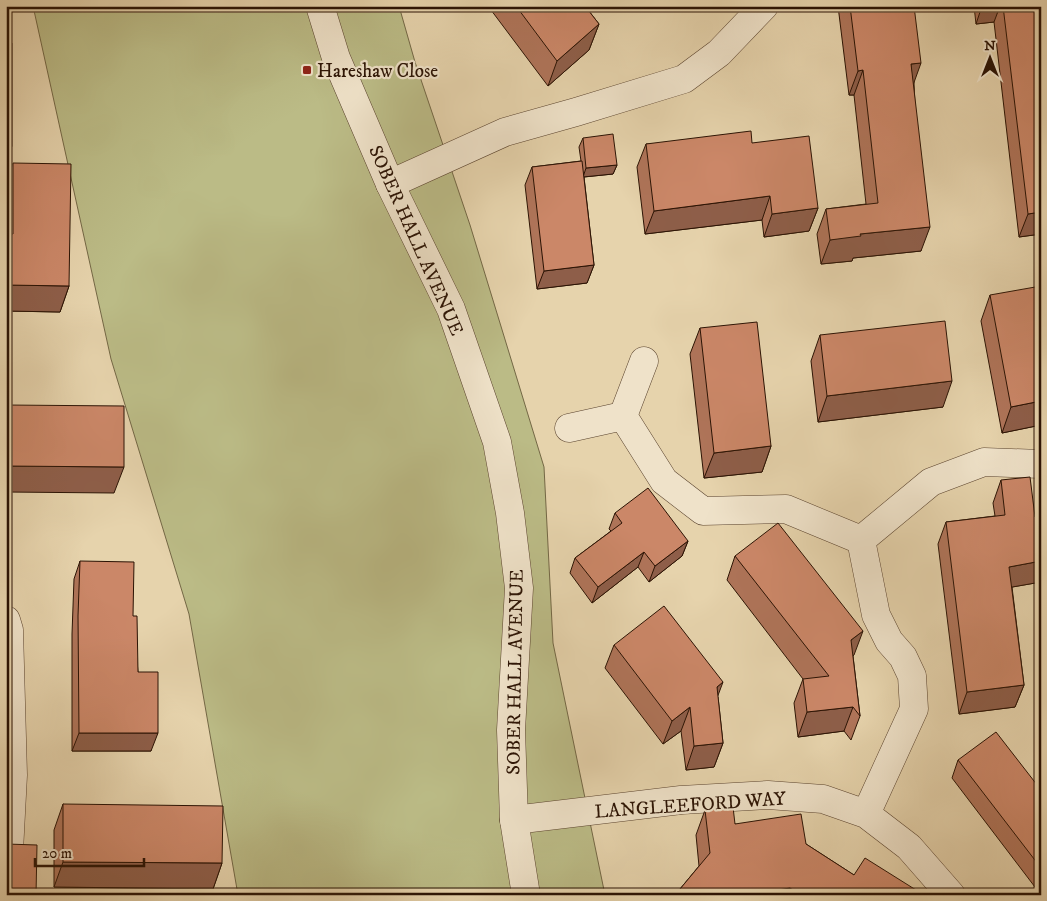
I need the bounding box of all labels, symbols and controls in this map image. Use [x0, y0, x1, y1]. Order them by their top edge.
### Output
north arrow [964, 32, 1014, 82]
text: N [984, 37, 996, 55]
place label: Hareshaw Close [317, 60, 438, 83]
marker: Hareshaw Close [301, 64, 313, 76]
street label: SOBER HALL AVENUE [363, 142, 468, 339]
street label: SOBER HALL AVENUE [502, 569, 529, 775]
street label: LANGLEEFORD WAY [594, 787, 788, 824]
scale bar [35, 836, 144, 868]
text: 20 m [42, 844, 72, 863]

